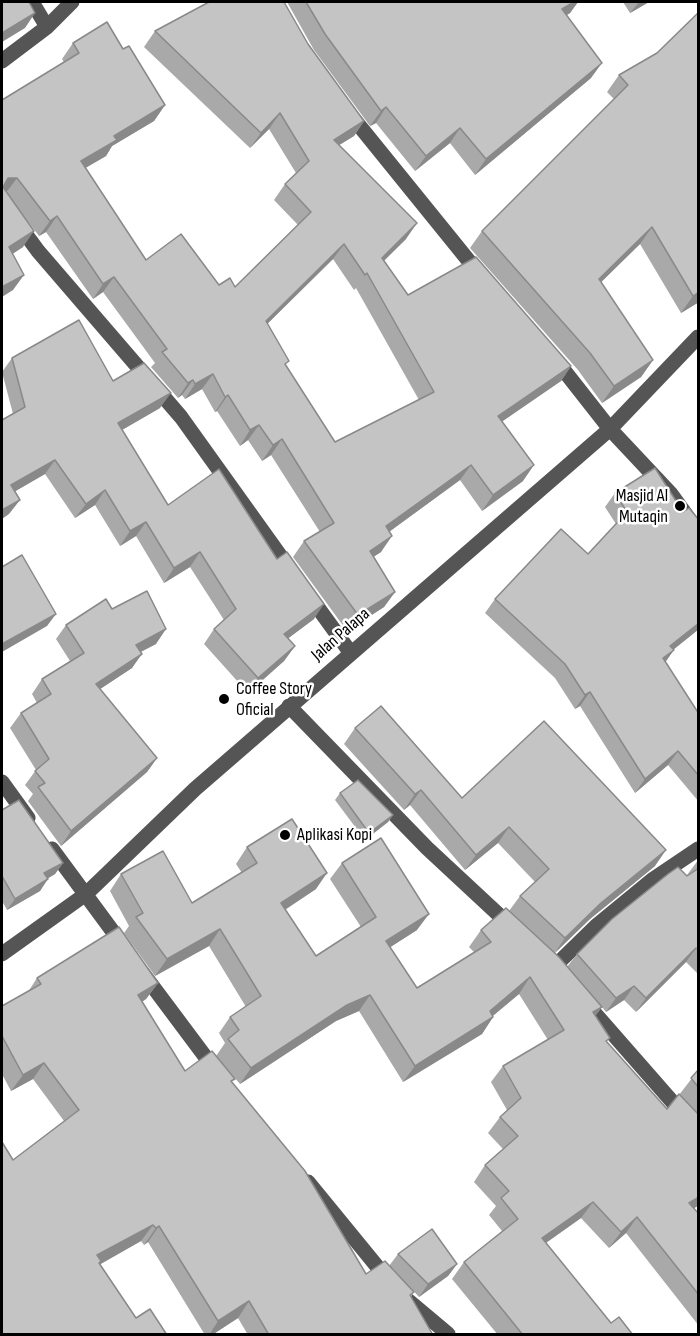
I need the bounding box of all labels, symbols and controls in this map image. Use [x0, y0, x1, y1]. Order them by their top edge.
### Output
place label: Masjid Al Mutaqin [616, 485, 668, 528]
marker: Masjid Al Mutaqin [673, 499, 687, 513]
street label: Jalan Palapa [307, 604, 375, 666]
place label: Coffee Story Oficial [236, 678, 312, 720]
marker: Coffee Story Oficial [217, 692, 231, 706]
place label: Aplikasi Kopi [297, 824, 372, 846]
marker: Aplikasi Kopi [278, 828, 292, 842]

